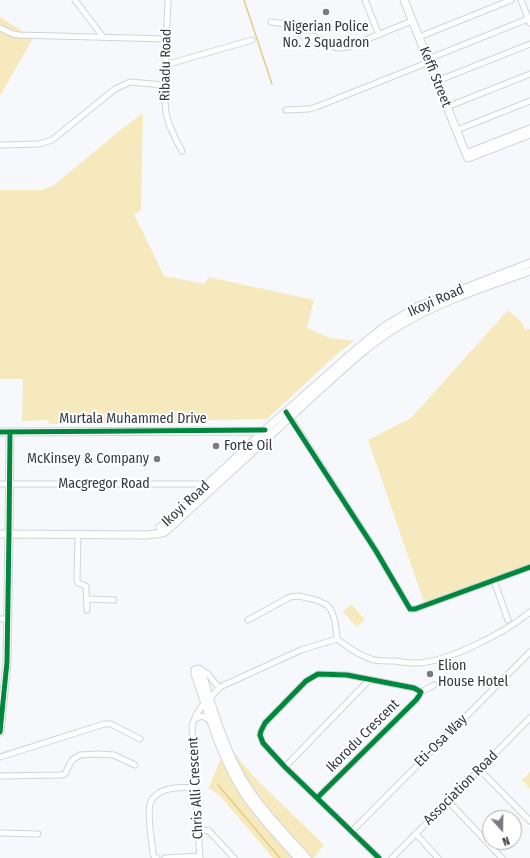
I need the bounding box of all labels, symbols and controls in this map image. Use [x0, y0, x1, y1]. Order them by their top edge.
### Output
marker: Nigerian Police No. 2 Squadron [321, 7, 331, 17]
place label: Nigerian Police No. 2 Squadron [283, 19, 369, 52]
street label: Ribadu Road [157, 29, 175, 101]
street label: Keffi Street [415, 44, 455, 110]
street label: Ikoyi Road [405, 281, 467, 321]
street label: Murtala Muhammed Drive [59, 411, 207, 427]
place label: Forte Oil [224, 438, 272, 454]
marker: Forte Oil [211, 441, 221, 451]
place label: McKinsey & Company [27, 451, 149, 467]
marker: McKinsey & Company [152, 454, 162, 464]
street label: Macgregor Road [58, 476, 150, 492]
street label: Ikoyi Road [159, 478, 213, 530]
place label: Elion House Hotel [438, 658, 508, 690]
marker: Elion House Hotel [425, 669, 435, 679]
street label: Ikorodu Crescent [323, 696, 403, 776]
street label: Eti-Osa Way [411, 711, 471, 771]
street label: Chris Alli Crescent [185, 736, 207, 840]
street label: Association Road [420, 747, 502, 829]
north arrow [482, 810, 522, 850]
text: N [501, 834, 511, 848]

